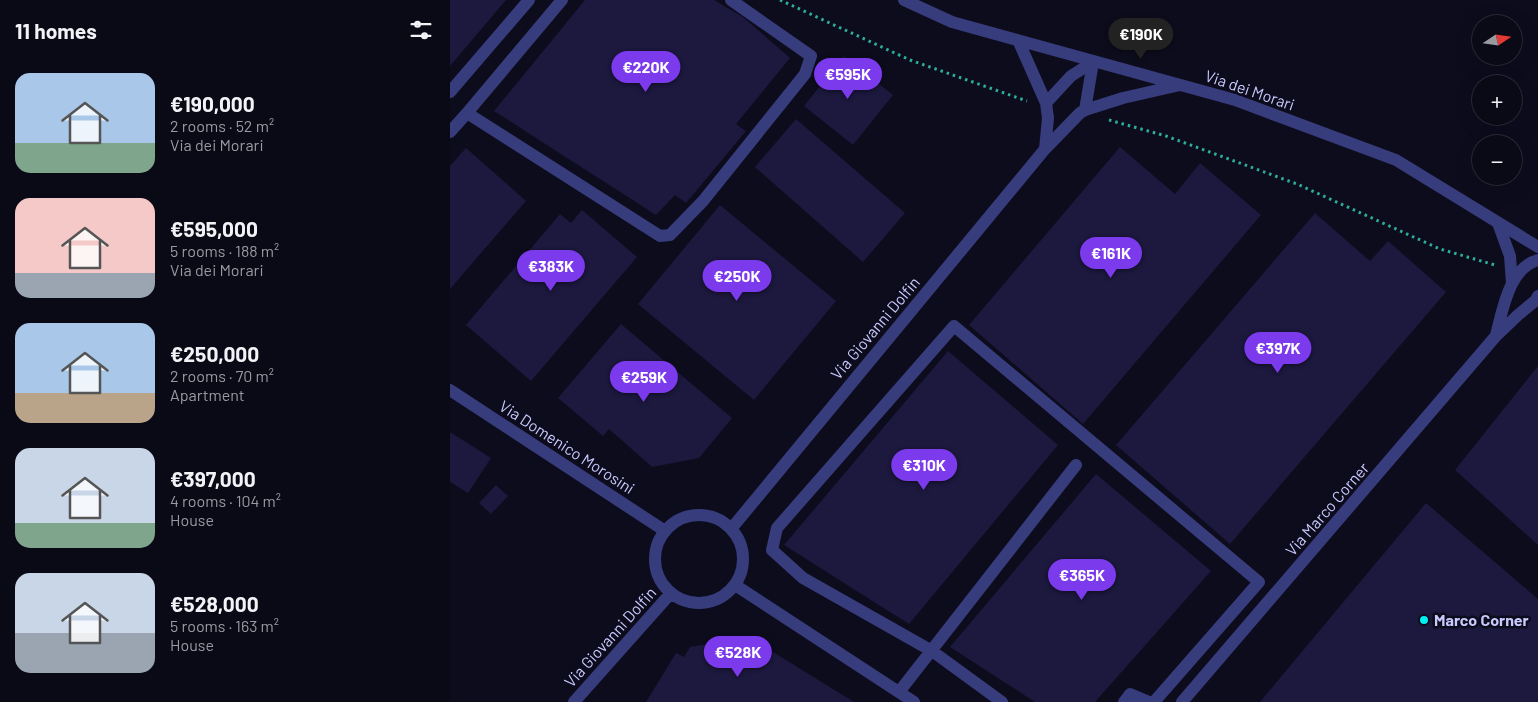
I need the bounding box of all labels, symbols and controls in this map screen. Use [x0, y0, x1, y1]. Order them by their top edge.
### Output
north arrow [1472, 15, 1522, 65]
map controls [1472, 15, 1522, 185]
icon: filters [407, 16, 435, 44]
text: 11 homes [15, 18, 97, 43]
pin: €190K [1106, 18, 1176, 60]
text: €190K [1119, 24, 1163, 43]
pin: €220K [611, 51, 681, 93]
text: €220K [622, 57, 670, 76]
pin: €595K [813, 58, 883, 100]
text: €595K [825, 64, 871, 83]
street label: Via dei Morari [1203, 65, 1297, 114]
button: + [1472, 75, 1522, 125]
text: €190,000 [170, 91, 255, 116]
icon: home [55, 93, 115, 153]
text: 2 rooms · 52 m² [170, 116, 274, 135]
text: Via dei Morari [170, 135, 263, 154]
button: − [1472, 135, 1522, 185]
text: €595,000 [170, 216, 258, 241]
icon: home [55, 218, 115, 278]
pin: €161K [1076, 236, 1146, 279]
text: 5 rooms · 188 m² [170, 241, 279, 260]
text: €161K [1091, 243, 1131, 262]
pin: €383K [516, 250, 586, 292]
text: €383K [528, 256, 574, 275]
text: Via dei Morari [170, 260, 263, 279]
pin: €250K [702, 260, 772, 302]
text: €250K [714, 266, 760, 285]
street label: Via Giovanni Dolfin [826, 273, 923, 383]
pin: €397K [1243, 332, 1313, 374]
text: €397K [1255, 338, 1301, 357]
text: €250,000 [170, 341, 259, 366]
icon: home [55, 343, 115, 403]
pin: €259K [609, 360, 679, 403]
text: 2 rooms · 70 m² [170, 366, 274, 385]
text: €259K [621, 367, 667, 386]
text: Apartment [170, 385, 245, 404]
street label: Via Domenico Morosini [496, 396, 638, 497]
pin: €310K [889, 448, 959, 491]
text: €310K [902, 455, 946, 474]
street label: Via Marco Corner [1281, 458, 1372, 559]
text: €397,000 [170, 466, 256, 491]
icon: home [55, 468, 115, 528]
text: 4 rooms · 104 m² [170, 491, 281, 510]
text: House [170, 510, 214, 529]
pin: €365K [1047, 558, 1117, 601]
text: €365K [1059, 565, 1105, 584]
street label: Via Giovanni Dolfin [560, 583, 660, 691]
text: €528,000 [170, 591, 259, 616]
icon: home [55, 593, 115, 653]
place label: Marco Corner [1434, 610, 1529, 629]
marker: Marco Corner [1418, 614, 1430, 626]
text: 5 rooms · 163 m² [170, 616, 279, 635]
text: House [170, 635, 214, 654]
pin: €528K [703, 636, 773, 678]
text: €528K [715, 642, 761, 661]

